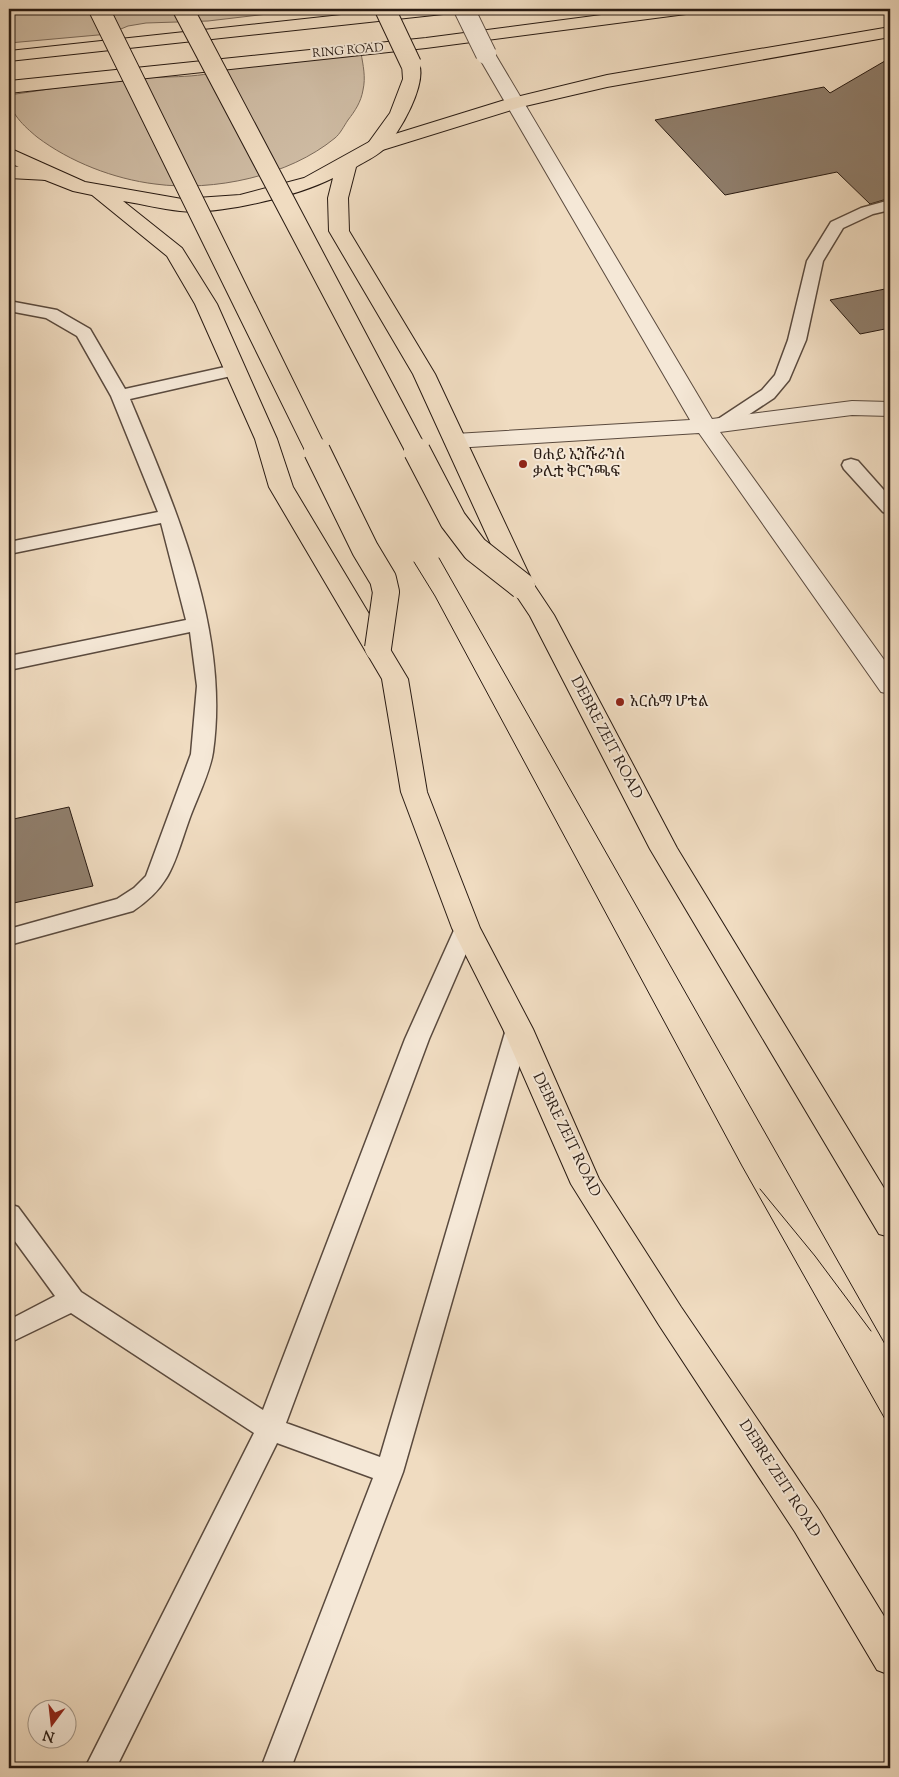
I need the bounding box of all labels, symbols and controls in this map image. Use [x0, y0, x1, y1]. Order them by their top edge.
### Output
street label: RING ROAD [312, 39, 384, 63]
place label: ፀሐይ ኢንሹራንስ ቃሊቲ ቅርንጫፍ [533, 445, 625, 483]
marker: ፀሐይ ኢንሹራንስ ቃሊቲ ቅርንጫፍ [517, 458, 529, 470]
street label: DEBRE ZEIT ROAD [565, 673, 647, 803]
place label: አርሴማ ሆቴል [630, 692, 709, 713]
marker: አርሴማ ሆቴል [614, 696, 626, 708]
street label: DEBRE ZEIT ROAD [527, 1069, 605, 1201]
street label: DEBRE ZEIT ROAD [733, 1416, 825, 1542]
north arrow [28, 1700, 78, 1750]
text: N [41, 1724, 57, 1746]

